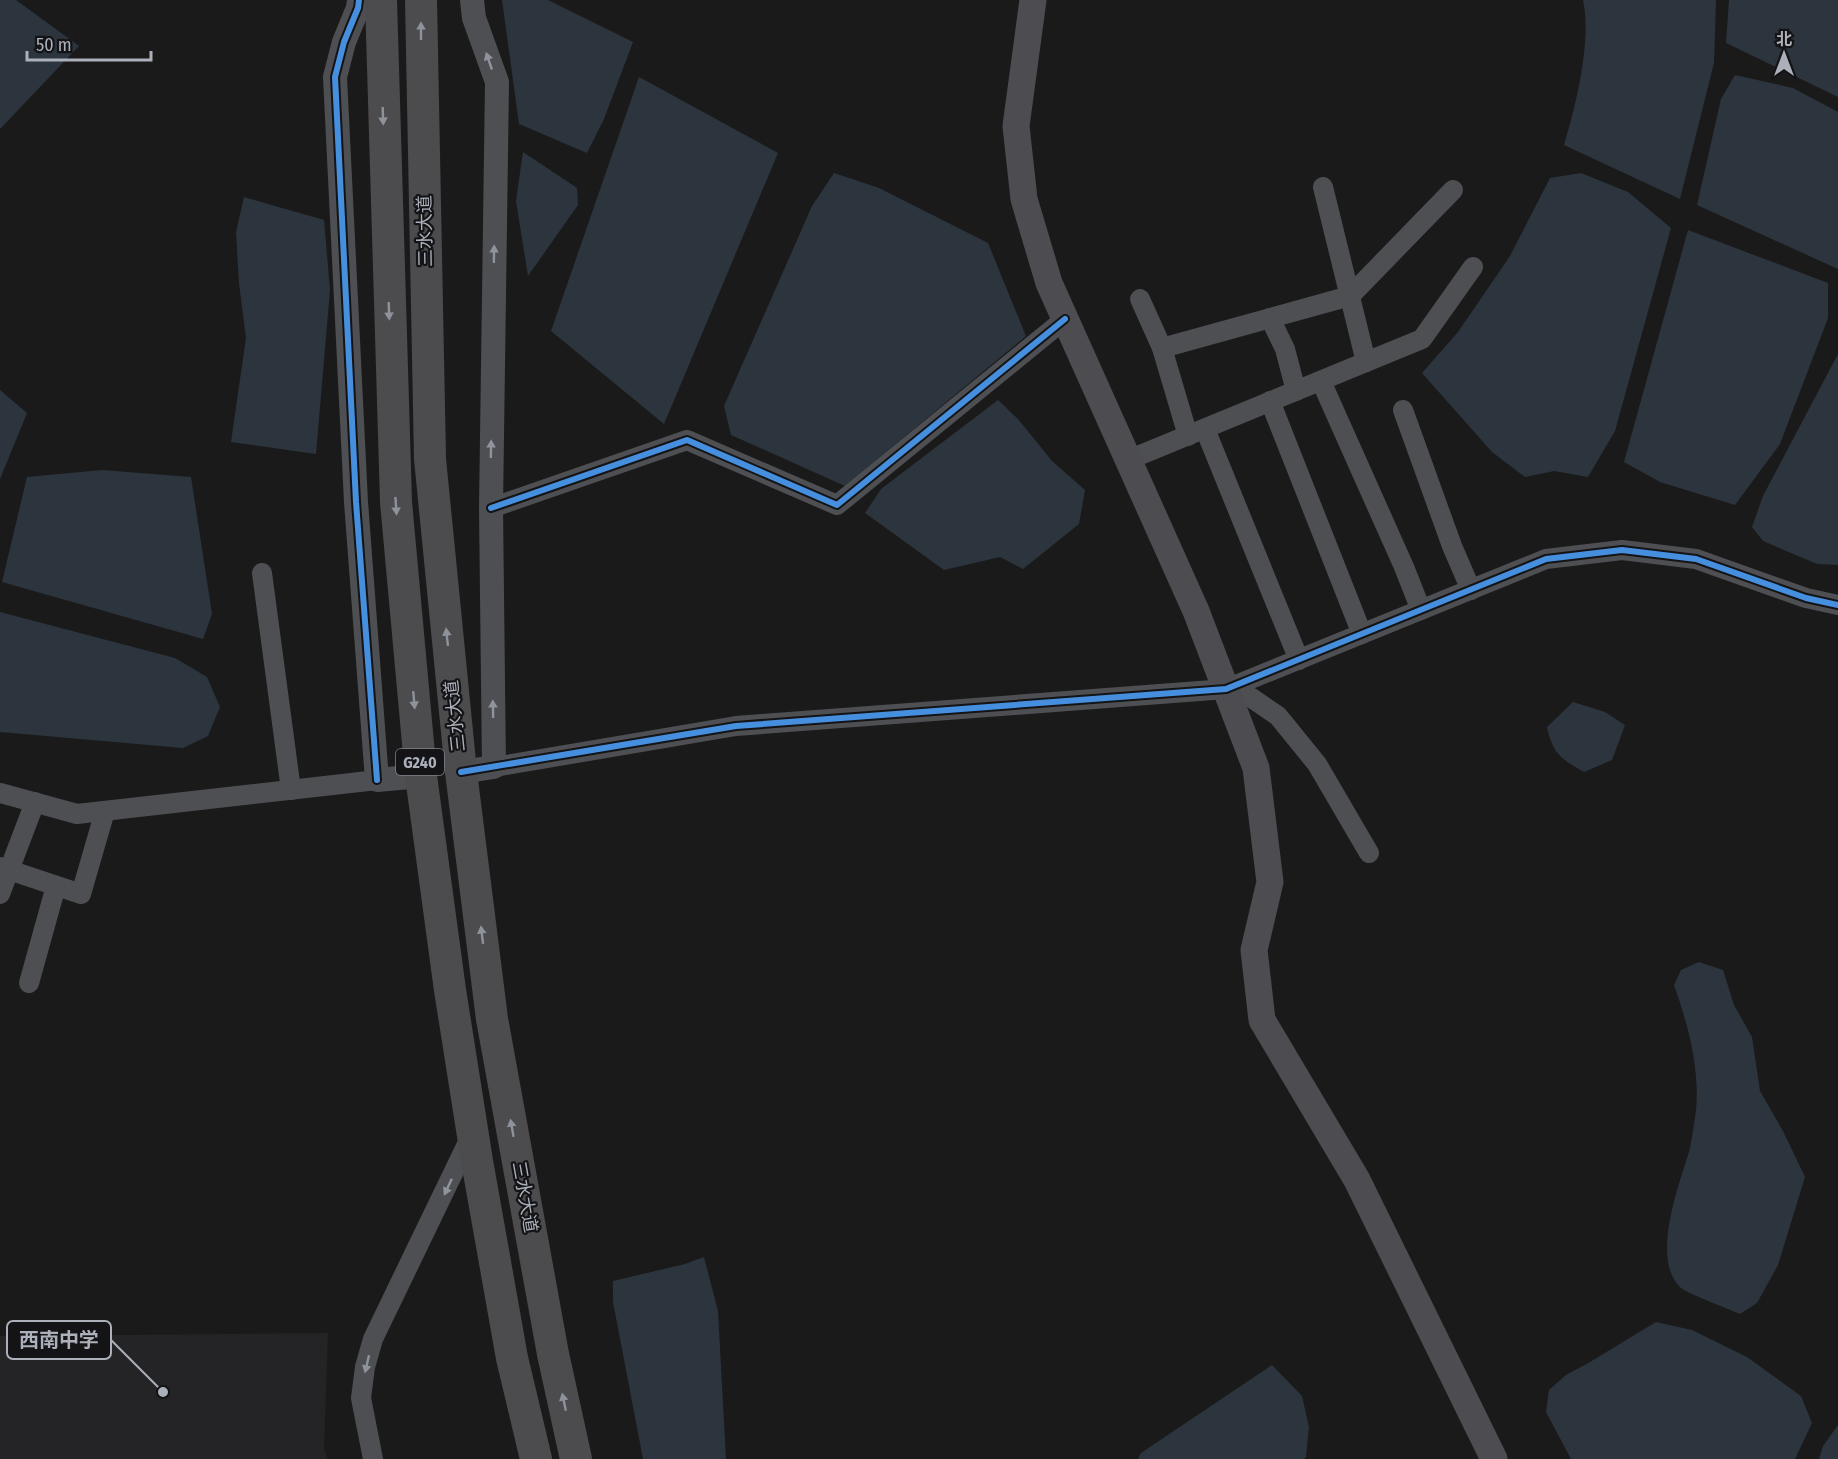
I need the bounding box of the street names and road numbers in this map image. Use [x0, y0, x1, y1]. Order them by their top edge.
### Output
street label: 三水大道 [413, 195, 437, 267]
street label: 三水大道 [440, 679, 470, 753]
road number: G240 [396, 749, 444, 775]
street label: 三水大道 [508, 1160, 542, 1234]

